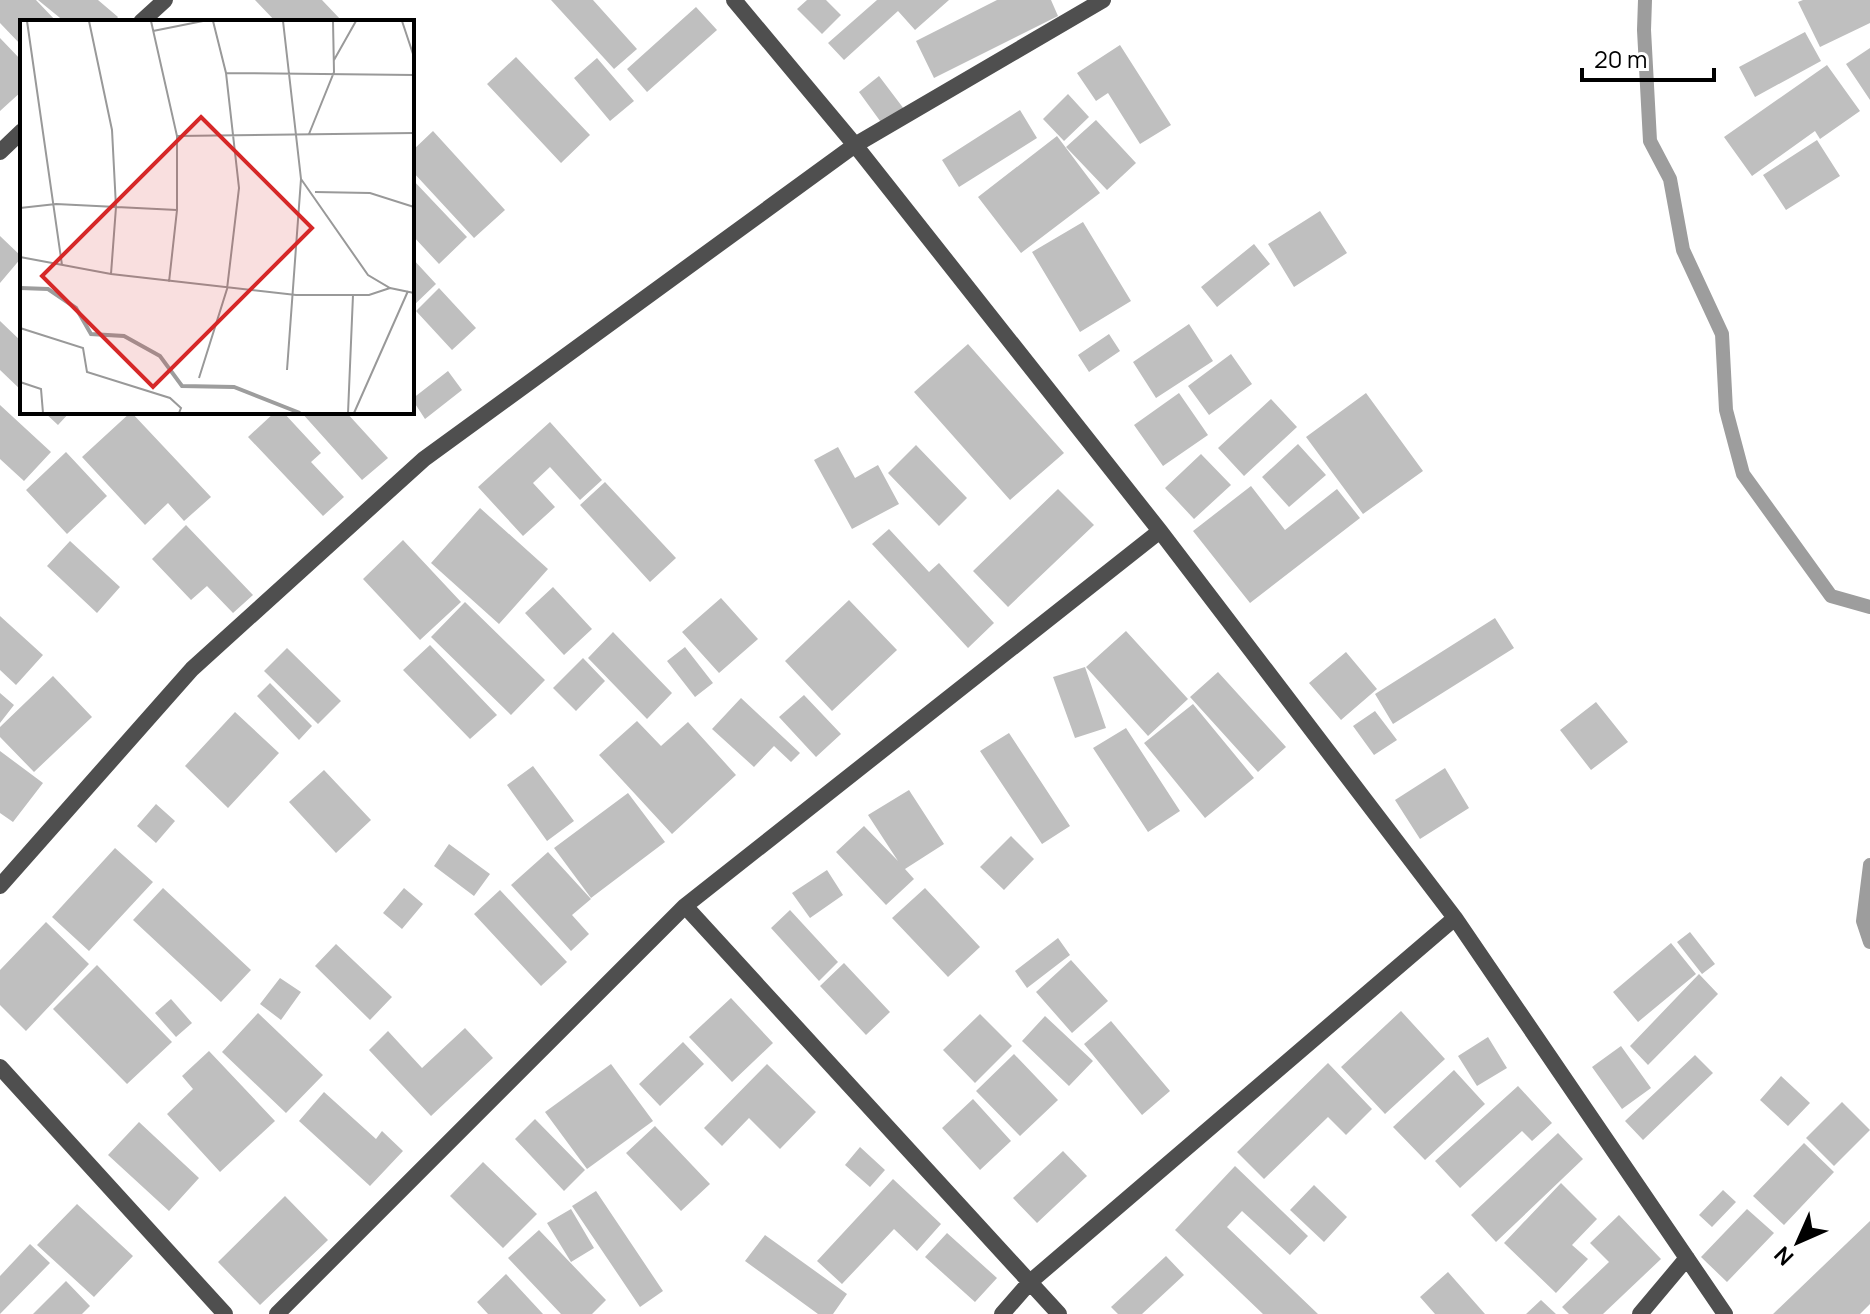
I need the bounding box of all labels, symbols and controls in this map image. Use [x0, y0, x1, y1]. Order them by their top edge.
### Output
inset map [20, 20, 414, 414]
scale bar [1582, 32, 1714, 82]
text: 20 m [1594, 42, 1647, 75]
north arrow [1758, 1202, 1838, 1282]
text: N [1768, 1240, 1800, 1272]

